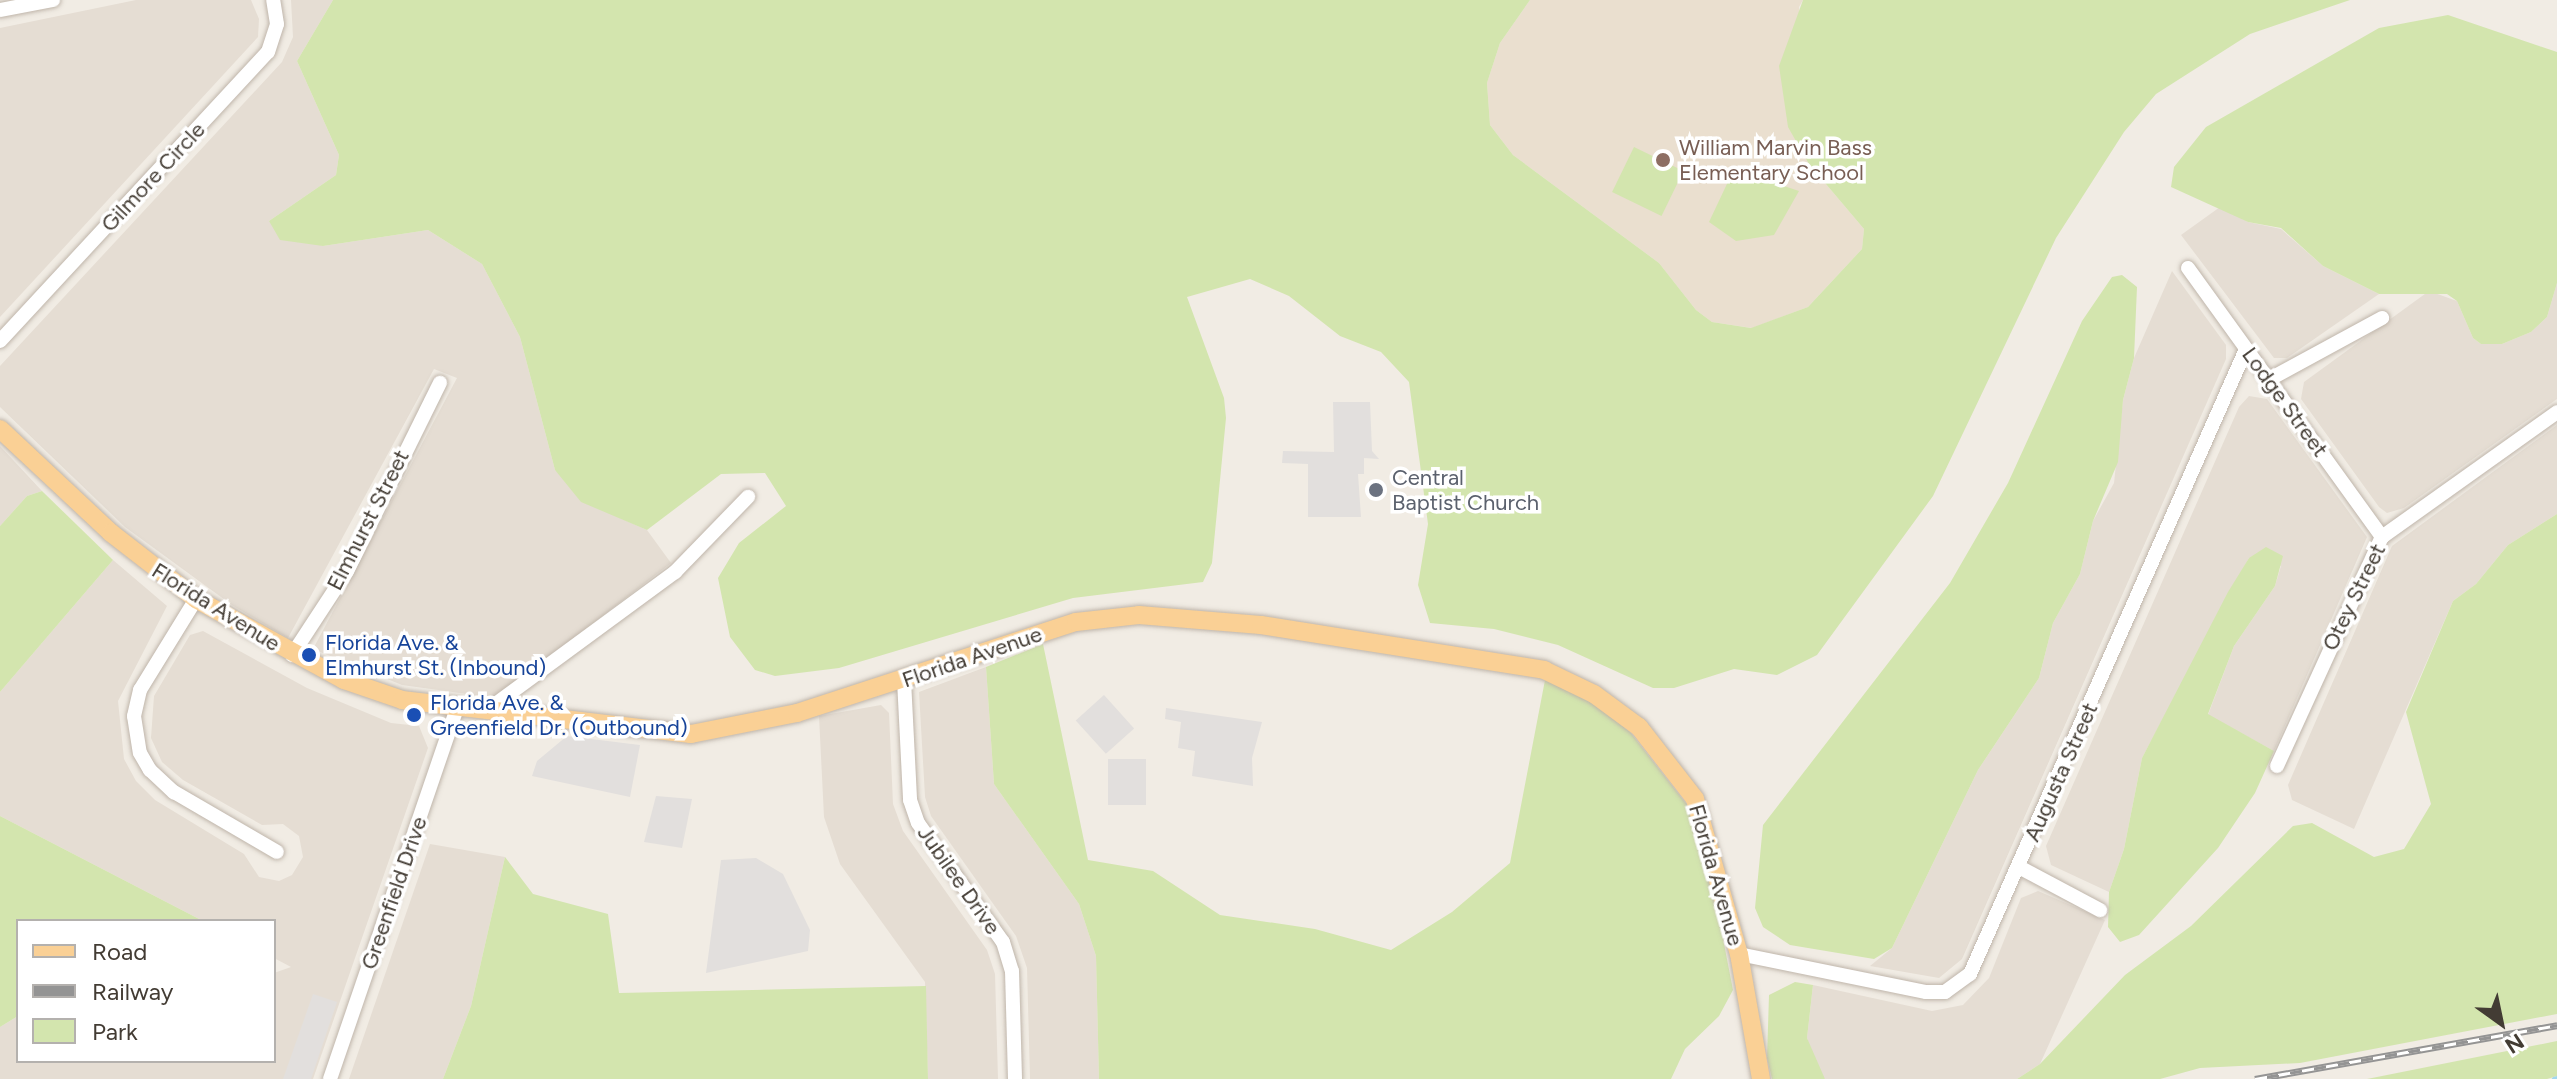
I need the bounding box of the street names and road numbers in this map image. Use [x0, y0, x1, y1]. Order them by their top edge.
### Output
street label: Gilmore Circle [96, 117, 210, 237]
street label: Lodge Street [2236, 342, 2334, 462]
street label: Elmhurst Street [321, 445, 415, 595]
street label: Otey Street [2317, 539, 2391, 655]
street label: Florida Avenue [147, 557, 285, 657]
street label: Florida Avenue [899, 621, 1045, 693]
street label: Augusta Street [2019, 699, 2103, 845]
street label: Florida Avenue [1683, 801, 1749, 949]
street label: Greenfield Drive [356, 813, 432, 973]
street label: Jubilee Drive [912, 821, 1006, 939]

